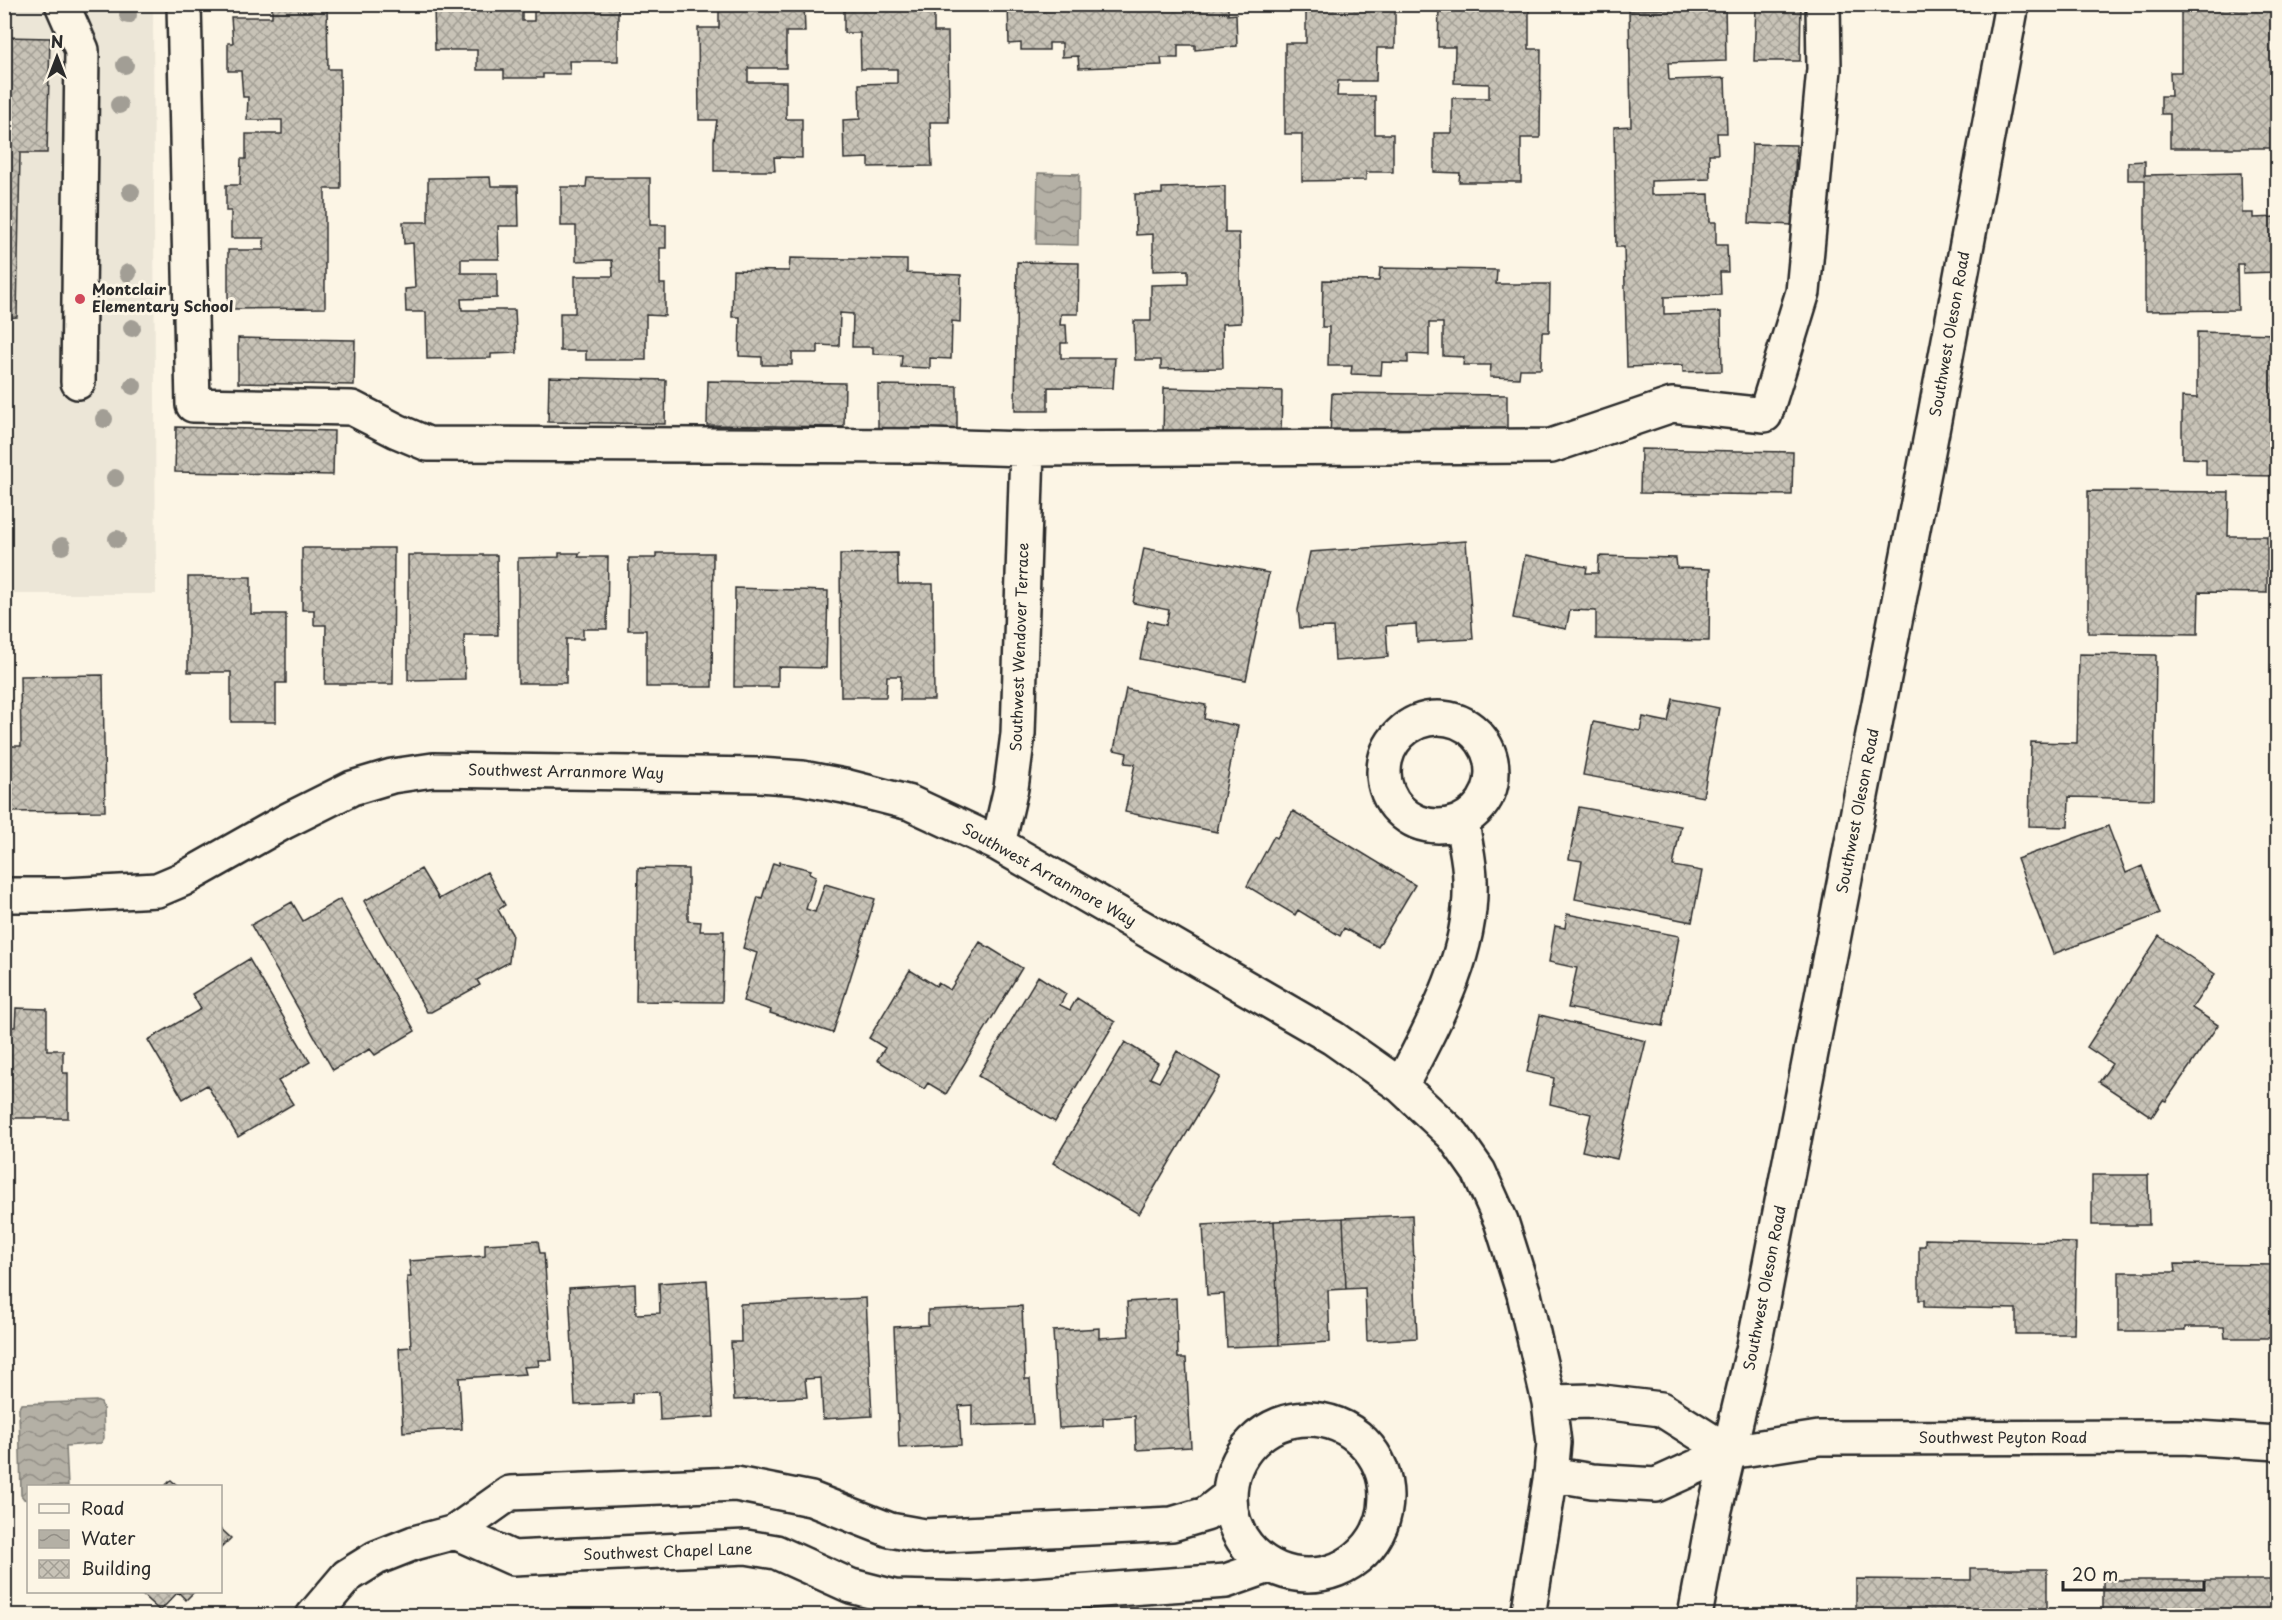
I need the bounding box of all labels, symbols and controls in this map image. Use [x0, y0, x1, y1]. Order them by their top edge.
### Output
north arrow [27, 27, 87, 87]
text: N [51, 29, 63, 53]
street label: Southwest Oleson Road [1923, 249, 1974, 418]
place label: Montclair Elementary School [92, 277, 233, 317]
marker: Montclair Elementary School [73, 292, 87, 306]
street label: Southwest Wendover Terrace [1003, 542, 1034, 752]
street label: Southwest Oleson Road [1829, 726, 1884, 895]
street label: Southwest Arranmore Way [468, 757, 664, 784]
street label: Southwest Arranmore Way [959, 816, 1141, 931]
street label: Southwest Oleson Road [1736, 1203, 1791, 1372]
street label: Southwest Peyton Road [1919, 1425, 2087, 1448]
legend [27, 1485, 222, 1593]
text: Road [81, 1494, 125, 1521]
text: Water [81, 1524, 136, 1551]
street label: Southwest Chapel Lane [583, 1536, 753, 1565]
text: Building [81, 1554, 151, 1581]
scale bar [2063, 1554, 2204, 1592]
text: 20 m [2072, 1560, 2118, 1587]

